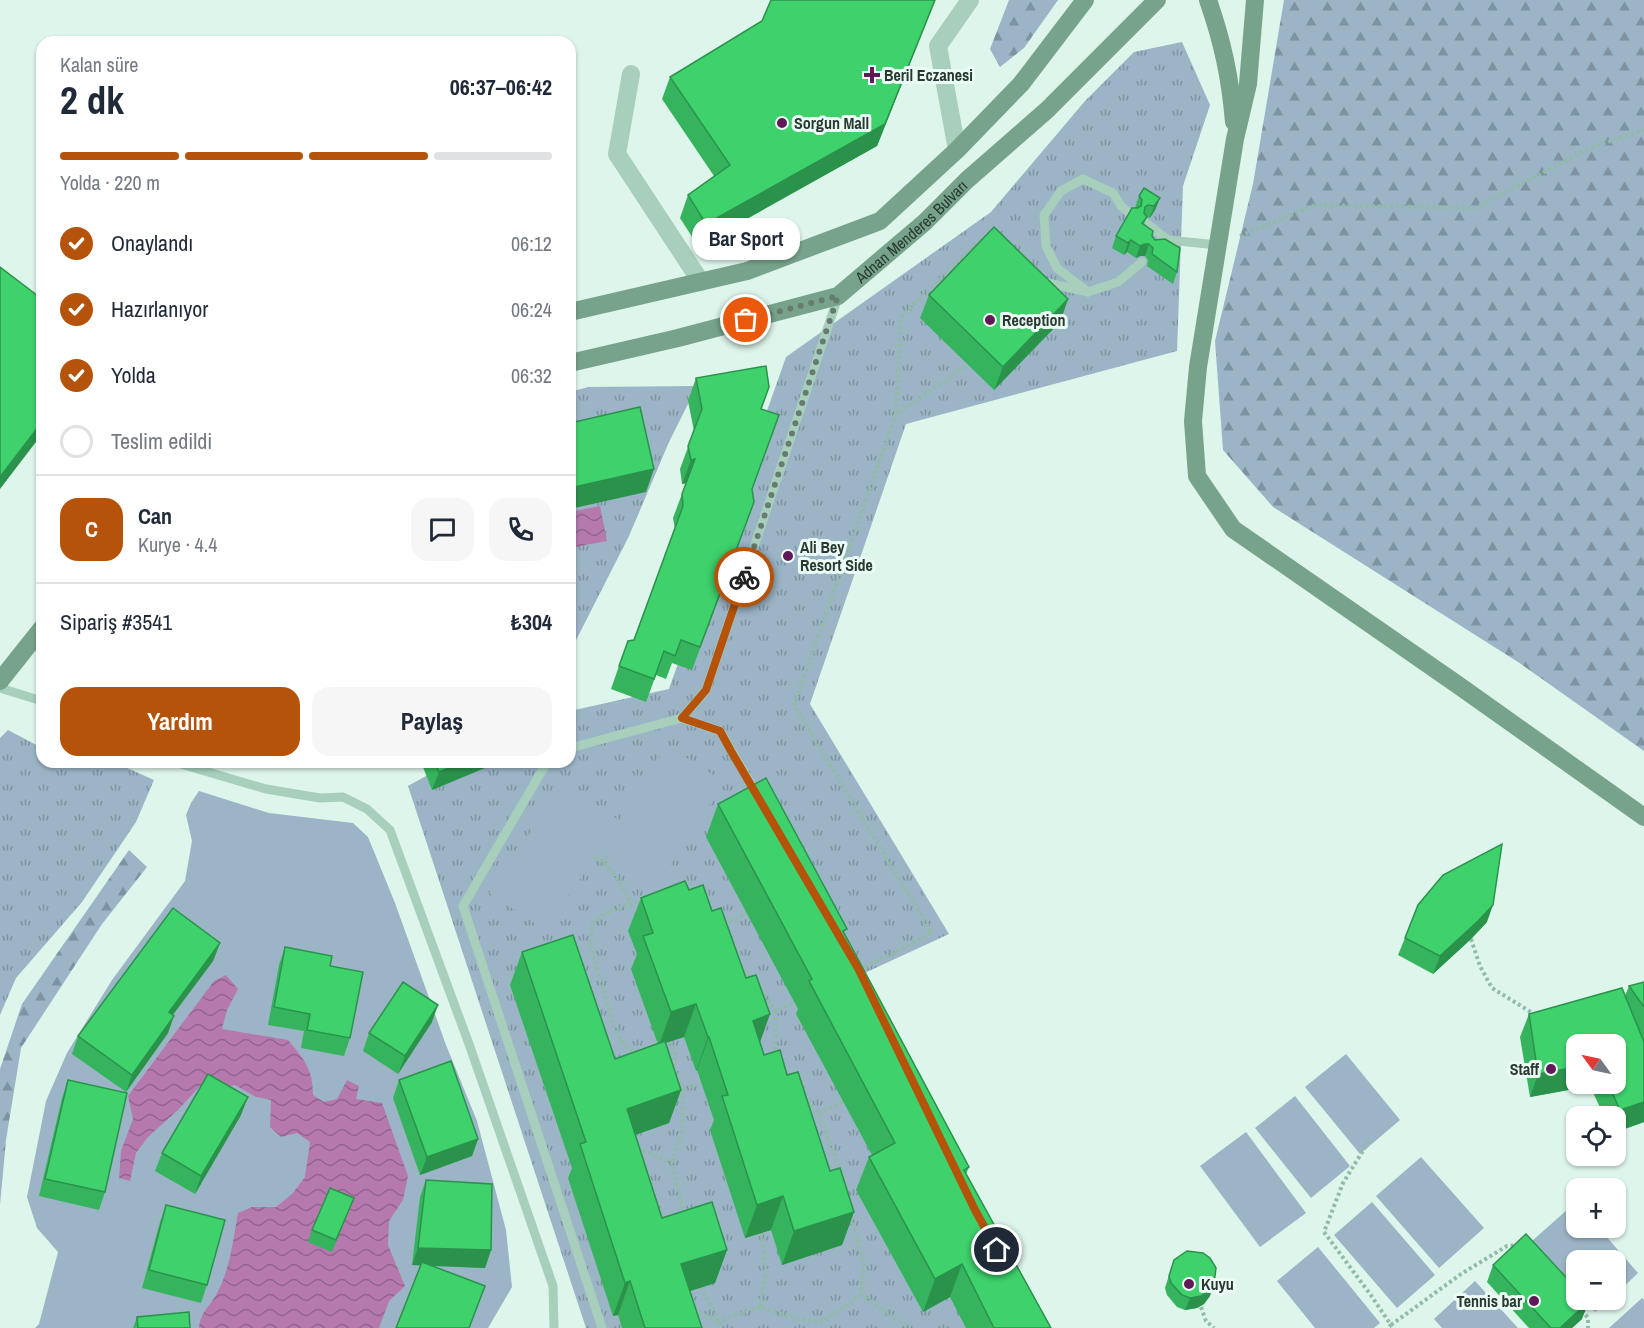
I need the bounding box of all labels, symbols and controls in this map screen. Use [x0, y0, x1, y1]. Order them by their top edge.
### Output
text: Kalan süre [60, 51, 138, 78]
place label: Beril Eczanesi [884, 64, 973, 86]
marker: Beril Eczanesi [865, 68, 879, 82]
text: 06:37–06:42 [450, 72, 552, 102]
text: 2 dk [60, 74, 124, 126]
place label: Sorgun Mall [794, 112, 869, 134]
marker: Sorgun Mall [775, 116, 789, 130]
text: Yolda · 220 m [60, 169, 160, 196]
street label: Adnan Menderes Bulvarı [850, 175, 972, 289]
callout: Bar Sport [692, 218, 800, 260]
text: Bar Sport [709, 225, 783, 252]
icon: check [60, 227, 93, 260]
text: Onaylandı [111, 228, 193, 258]
text: 06:12 [511, 230, 552, 257]
icon: check [60, 293, 93, 326]
text: Hazırlanıyor [111, 294, 208, 324]
pin [720, 294, 771, 345]
text: 06:24 [511, 296, 552, 323]
icon: bag [729, 303, 762, 336]
place label: Reception [1002, 309, 1065, 331]
marker: Reception [983, 313, 997, 327]
icon: check [60, 359, 93, 392]
text: Yolda [111, 360, 156, 390]
text: 06:32 [511, 362, 552, 389]
text: Teslim edildi [111, 426, 212, 456]
button: chat [411, 498, 474, 561]
button: phone [489, 498, 552, 561]
text: Can [138, 501, 172, 531]
text: C [85, 514, 98, 544]
text: Kurye · 4.4 [138, 531, 217, 558]
place label: Ali Bey Resort Side [800, 536, 873, 576]
courier [714, 547, 774, 607]
marker: Ali Bey Resort Side [781, 549, 795, 563]
icon: bike [728, 561, 761, 594]
text: Sipariş #3541 [60, 607, 172, 637]
text: ₺304 [511, 607, 552, 637]
button: Yardım [60, 687, 300, 756]
button: Paylaş [312, 687, 552, 756]
north arrow [1566, 1034, 1626, 1094]
map controls [1566, 1034, 1626, 1310]
place label: Staff [1510, 1058, 1539, 1080]
marker: Staff [1544, 1062, 1558, 1076]
button: locate [1566, 1106, 1626, 1166]
button: + [1566, 1178, 1626, 1238]
pin [971, 1224, 1022, 1275]
icon: home [980, 1233, 1013, 1266]
button: − [1566, 1250, 1626, 1310]
place label: Kuyu [1201, 1273, 1234, 1295]
marker: Kuyu [1182, 1277, 1196, 1291]
place label: Tennis bar [1457, 1290, 1523, 1312]
marker: Tennis bar [1527, 1294, 1541, 1308]

